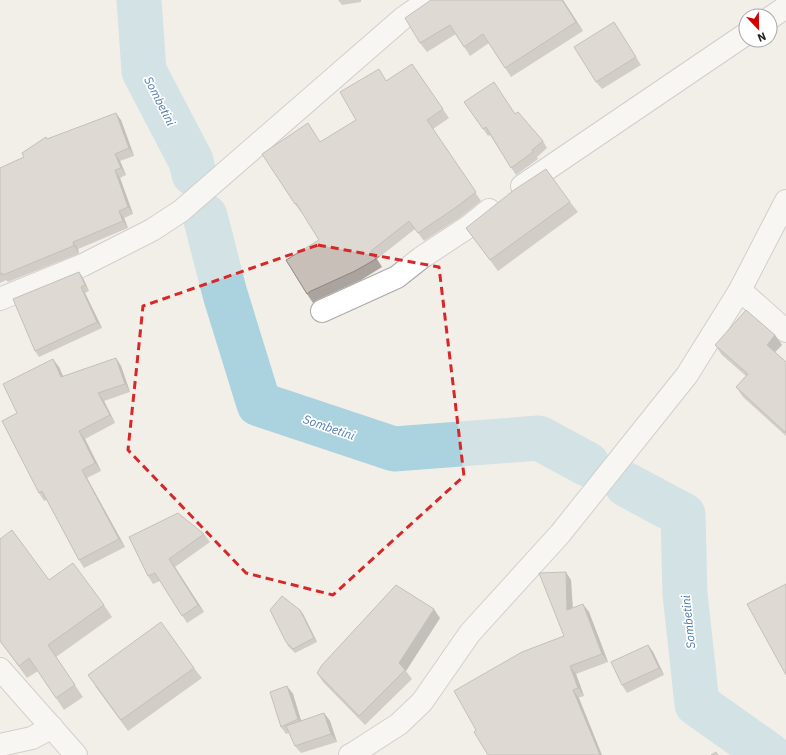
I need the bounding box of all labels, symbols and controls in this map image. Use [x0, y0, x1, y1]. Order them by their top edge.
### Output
north arrow [738, 8, 778, 48]
text: N [755, 29, 768, 45]
water label: Sombetini [141, 74, 179, 129]
water label: Sombetini [301, 411, 358, 443]
water label: Sombetini [678, 594, 698, 649]

